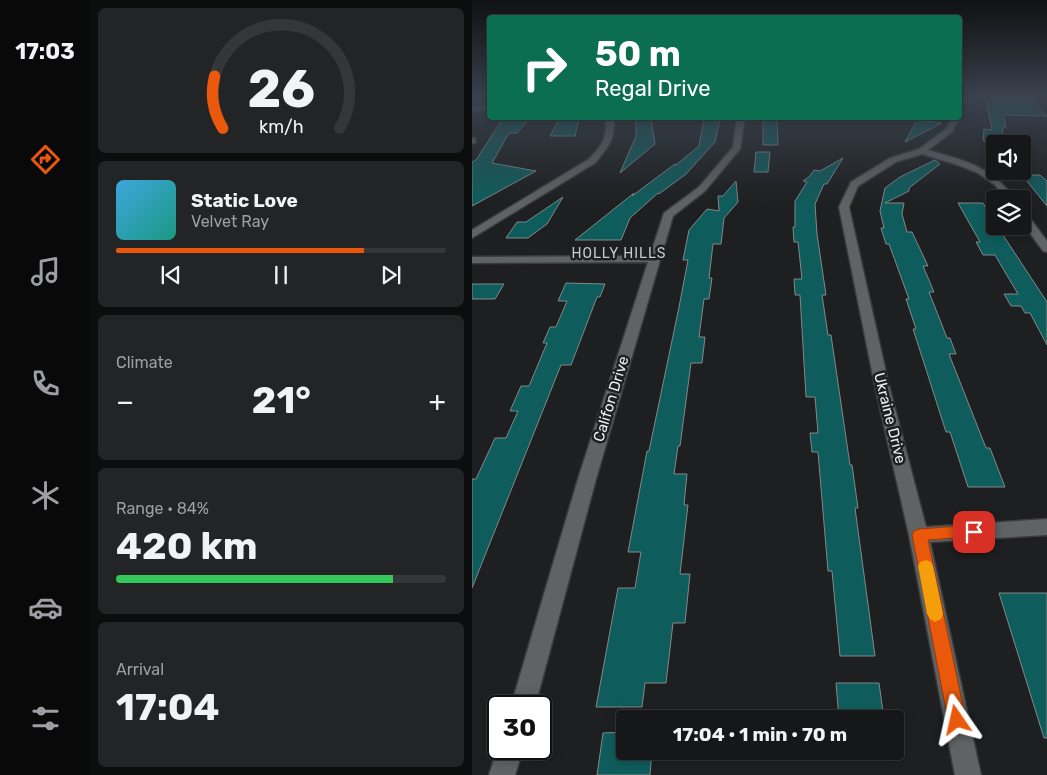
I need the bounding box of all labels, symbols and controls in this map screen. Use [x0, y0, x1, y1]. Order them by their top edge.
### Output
text: 50 m [595, 33, 681, 75]
icon: right [512, 35, 577, 100]
text: 17:03 [15, 38, 75, 65]
text: 26 [247, 58, 315, 120]
text: Regal Drive [595, 75, 711, 102]
text: km/h [259, 116, 303, 137]
map controls [986, 135, 1031, 235]
button: sound [986, 135, 1031, 180]
icon: directions [28, 142, 63, 177]
text: Static Love [191, 189, 298, 212]
button: layers [986, 190, 1031, 235]
text: Velvet Ray [191, 212, 269, 231]
district label: HOLLY HILLS [571, 245, 667, 262]
icon: music [28, 254, 63, 289]
icon: previous [157, 261, 185, 289]
icon: pause [267, 261, 295, 289]
icon: next [377, 261, 405, 289]
text: Climate [116, 353, 173, 372]
street label: Califon Drive [589, 354, 633, 444]
icon: phone [28, 366, 63, 401]
street label: Ukraine Drive [870, 371, 910, 465]
text: 21° [252, 377, 311, 423]
text: − [116, 385, 134, 418]
text: + [429, 385, 446, 418]
icon: climate [28, 478, 63, 513]
text: Range · 84% [116, 499, 209, 518]
pin [953, 511, 995, 553]
icon: arrive [960, 518, 988, 546]
text: 420 km [116, 523, 258, 569]
icon: car [28, 590, 63, 625]
text: Arrival [116, 660, 164, 679]
text: 17:04 [116, 684, 220, 730]
position arrow [930, 693, 982, 745]
speed limit sign: 30 [487, 695, 552, 760]
icon: filters [28, 701, 63, 736]
text: 17:04 · 1 min · 70 m [673, 723, 847, 746]

